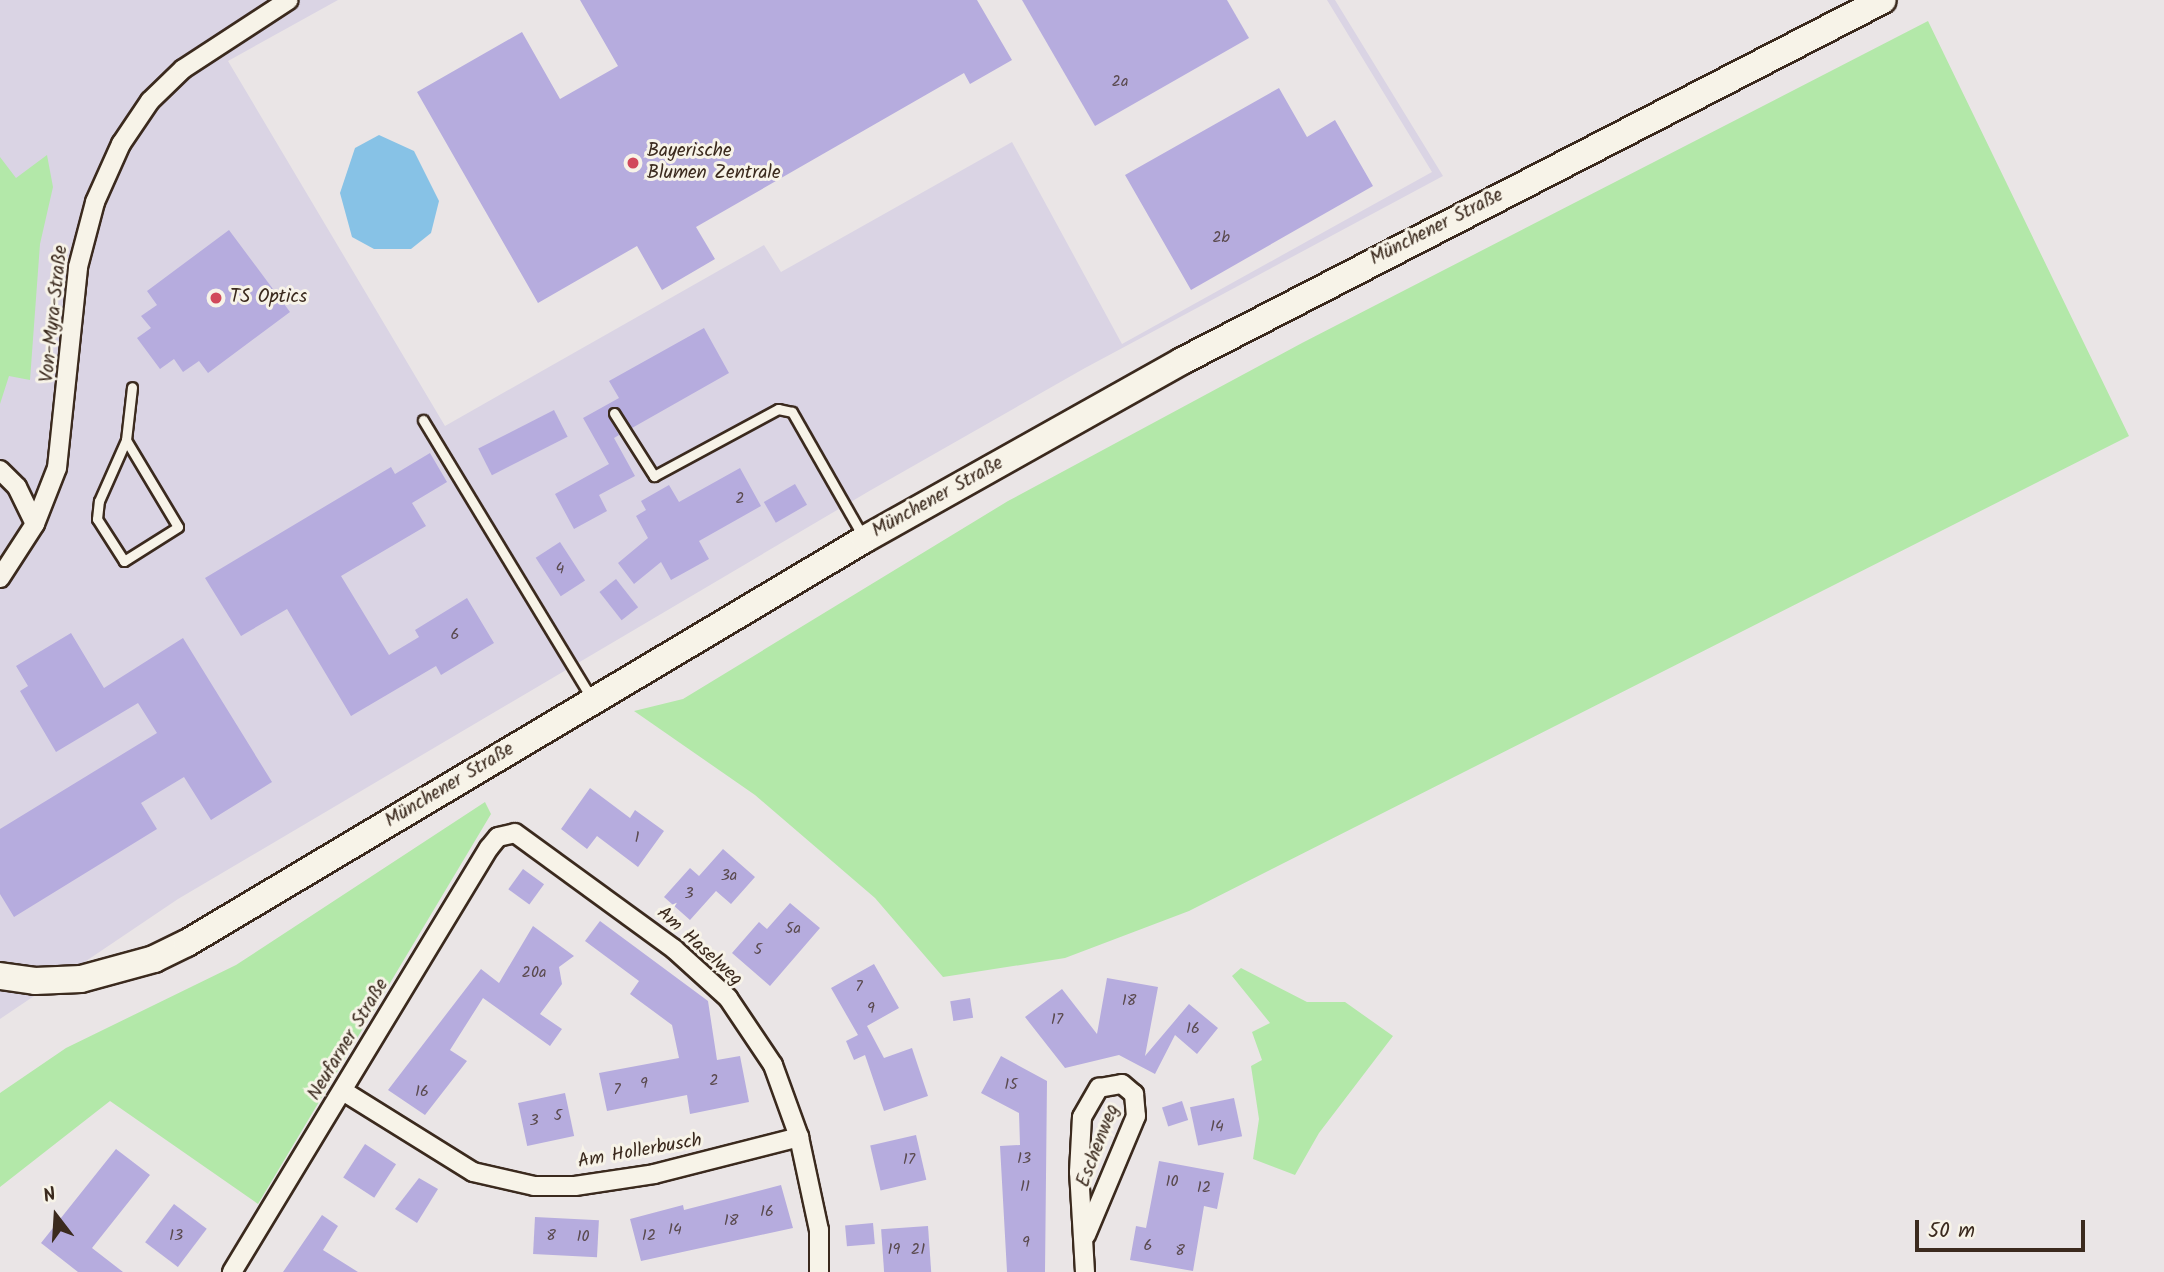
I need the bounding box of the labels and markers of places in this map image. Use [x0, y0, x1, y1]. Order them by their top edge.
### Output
place label: Bayerische Blumen Zentrale [647, 141, 781, 185]
marker: Bayerische Blumen Zentrale [625, 155, 641, 171]
place label: TS Optics [230, 287, 307, 309]
marker: TS Optics [208, 290, 224, 306]

